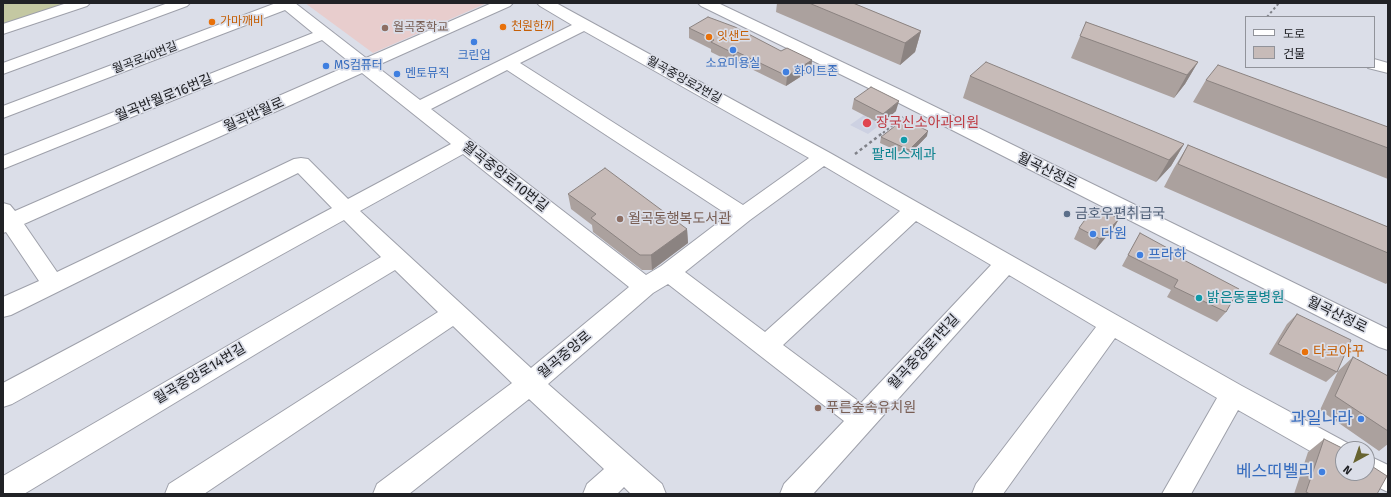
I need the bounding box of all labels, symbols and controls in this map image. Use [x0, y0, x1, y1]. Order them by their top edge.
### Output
place label: 가마깨비 [220, 15, 264, 29]
legend [1245, 16, 1375, 68]
marker: 가마깨비 [207, 17, 217, 27]
place label: 천원한끼 [511, 20, 555, 34]
place label: 월곡중학교 [393, 21, 448, 35]
marker: 천원한끼 [498, 22, 508, 32]
marker: 월곡중학교 [380, 23, 390, 33]
text: 도로 [1283, 27, 1305, 41]
place label: 잇샌드 [717, 30, 750, 44]
marker: 잇샌드 [704, 32, 714, 42]
marker: 크린업 [469, 37, 479, 47]
street label: 월곡로40번길 [111, 39, 179, 77]
marker: 소요미용실 [728, 45, 738, 55]
text: 건물 [1283, 47, 1305, 61]
place label: 크린업 [457, 49, 491, 63]
street label: 월곡중앙로2번길 [644, 54, 724, 106]
place label: 소요미용실 [705, 57, 761, 71]
place label: MS컴퓨터 [334, 59, 383, 73]
marker: MS컴퓨터 [321, 61, 331, 71]
place label: 화이트존 [794, 65, 838, 79]
place label: 멘토뮤직 [405, 67, 449, 81]
marker: 화이트존 [781, 67, 791, 77]
marker: 멘토뮤직 [392, 69, 402, 79]
street label: 월곡반월로16번길 [113, 71, 215, 125]
street label: 월곡반월로 [221, 94, 287, 136]
place label: 장국신소아과의원 [876, 115, 979, 131]
marker: 장국신소아과의원 [861, 117, 873, 129]
marker: 팔레스제과 [899, 135, 909, 145]
street label: 월곡중앙로10번길 [459, 138, 551, 216]
place label: 팔레스제과 [872, 147, 936, 163]
street label: 월곡산정로 [1014, 149, 1080, 193]
place label: 금호우편취급국 [1075, 206, 1165, 222]
marker: 금호우편취급국 [1062, 209, 1072, 219]
place label: 월곡동행복도서관 [628, 211, 731, 227]
marker: 월곡동행복도서관 [615, 214, 625, 224]
place label: 다원 [1101, 226, 1127, 242]
marker: 다원 [1088, 229, 1098, 239]
place label: 프라하 [1148, 247, 1187, 263]
marker: 프라하 [1135, 250, 1145, 260]
place label: 밝은동물병원 [1207, 290, 1284, 306]
marker: 밝은동물병원 [1194, 293, 1204, 303]
street label: 월곡산정로 [1304, 293, 1370, 337]
street label: 월곡중앙로1번길 [885, 311, 963, 393]
street label: 월곡중앙로 [535, 328, 595, 382]
street label: 월곡중앙로14번길 [151, 340, 249, 408]
place label: 타코야꾸 [1313, 344, 1365, 360]
marker: 타코야꾸 [1300, 347, 1310, 357]
place label: 푸른숲속유치원 [826, 400, 916, 416]
marker: 푸른숲속유치원 [813, 403, 823, 413]
place label: 과일나라 [1290, 409, 1353, 429]
marker: 과일나라 [1356, 414, 1366, 424]
north arrow [1335, 441, 1375, 481]
place label: 베스띠벨리 [1236, 462, 1314, 482]
text: N [1341, 462, 1355, 477]
marker: 베스띠벨리 [1317, 467, 1327, 477]

